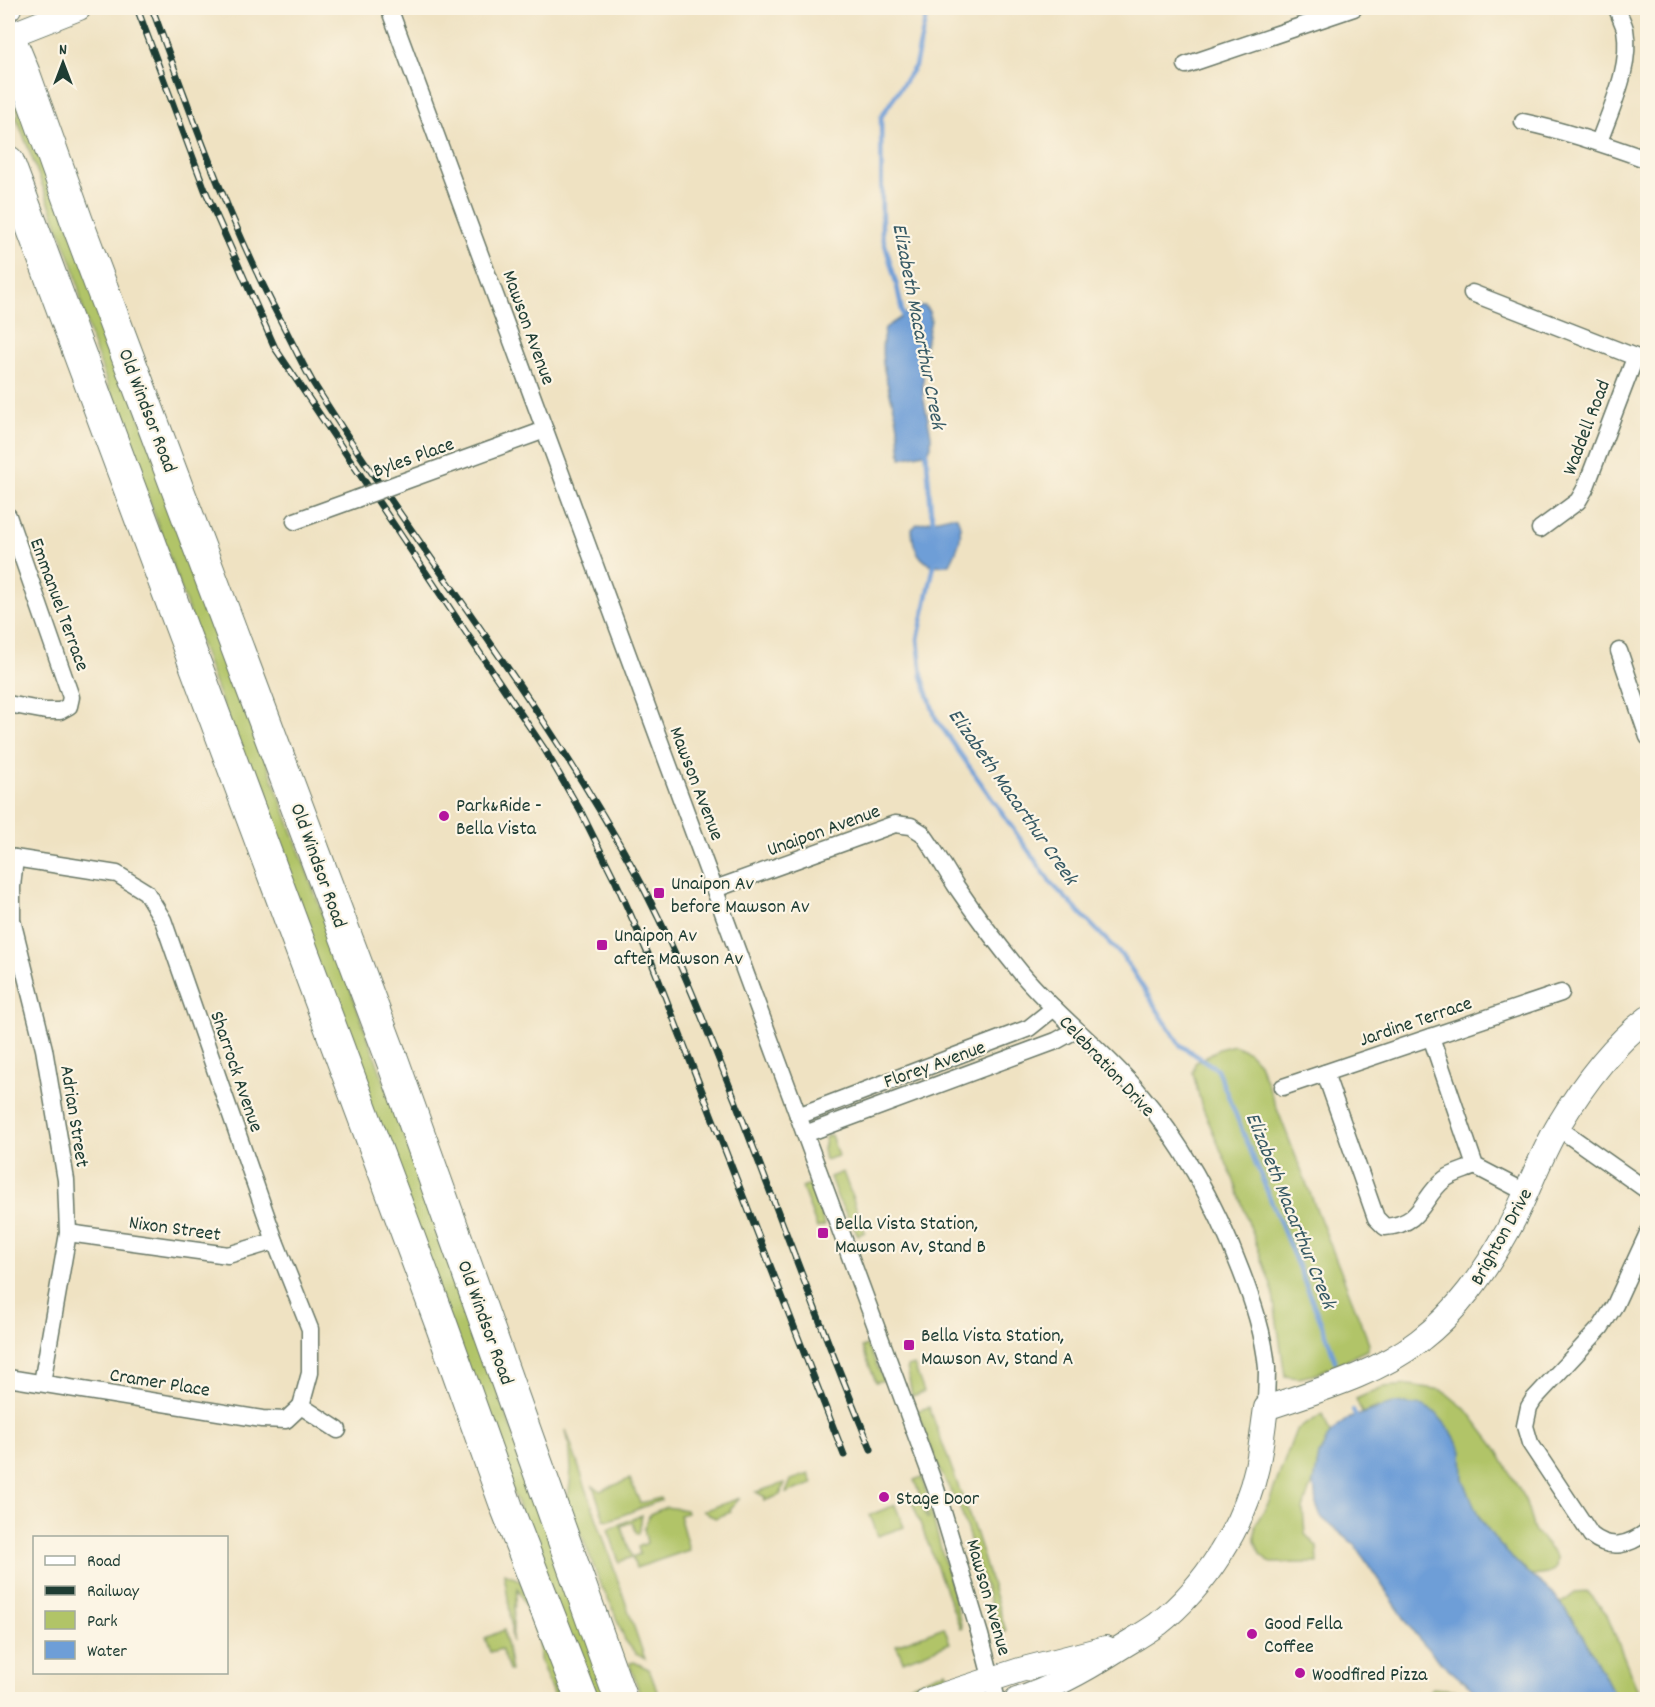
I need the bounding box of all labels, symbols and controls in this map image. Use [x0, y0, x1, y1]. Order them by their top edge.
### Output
north arrow [33, 33, 93, 93]
text: N [59, 39, 67, 62]
water label: Elizabeth Macarthur Creek [882, 221, 952, 434]
street label: Mawson Avenue [494, 267, 561, 389]
street label: Old Windsor Road [110, 345, 183, 477]
street label: Waddell Road [1557, 376, 1619, 480]
street label: Byles Place [370, 431, 459, 486]
street label: Emmanuel Terrace [21, 535, 95, 676]
water label: Elizabeth Macarthur Creek [939, 703, 1085, 894]
street label: Mawson Avenue [661, 723, 730, 845]
place label: Park&Ride - Bella Vista [456, 793, 542, 844]
street label: Unaipon Avenue [764, 798, 885, 865]
street label: Old Windsor Road [282, 800, 353, 932]
marker: Park&Ride - Bella Vista [437, 809, 451, 823]
place label: Unaipon Av before Mawson Av [671, 871, 810, 922]
marker: Unaipon Av before Mawson Av [652, 886, 666, 900]
place label: Unaipon Av after Mawson Av [614, 923, 744, 974]
marker: Unaipon Av after Mawson Av [595, 938, 609, 952]
street label: Jardine Terrace [1356, 990, 1476, 1055]
street label: Sharrock Avenue [201, 1008, 269, 1137]
street label: Celebration Drive [1051, 1010, 1161, 1124]
street label: Florey Avenue [880, 1034, 990, 1097]
street label: Adrian Street [51, 1063, 95, 1170]
water label: Elizabeth Macarthur Creek [1236, 1109, 1343, 1316]
street label: Brighton Drive [1464, 1184, 1541, 1291]
street label: Nixon Street [127, 1210, 222, 1250]
place label: Bella Vista Station, Mawson Av, Stand B [835, 1211, 986, 1262]
marker: Bella Vista Station, Mawson Av, Stand B [816, 1226, 830, 1240]
street label: Old Windsor Road [449, 1257, 520, 1389]
place label: Bella Vista Station, Mawson Av, Stand A [921, 1323, 1074, 1374]
marker: Bella Vista Station, Mawson Av, Stand A [902, 1338, 916, 1352]
street label: Cramer Place [107, 1362, 212, 1406]
place label: Stage Door [896, 1486, 980, 1514]
marker: Stage Door [877, 1490, 891, 1504]
legend [33, 1536, 228, 1674]
street label: Mawson Avenue [957, 1536, 1017, 1659]
text: Road [87, 1550, 121, 1575]
text: Railway [87, 1580, 140, 1605]
text: Park [87, 1610, 118, 1635]
place label: Good Fella Coffee [1264, 1611, 1343, 1662]
marker: Good Fella Coffee [1245, 1627, 1259, 1641]
text: Water [87, 1640, 127, 1665]
place label: Woodfired Pizza [1312, 1662, 1428, 1690]
marker: Woodfired Pizza [1293, 1666, 1307, 1680]

